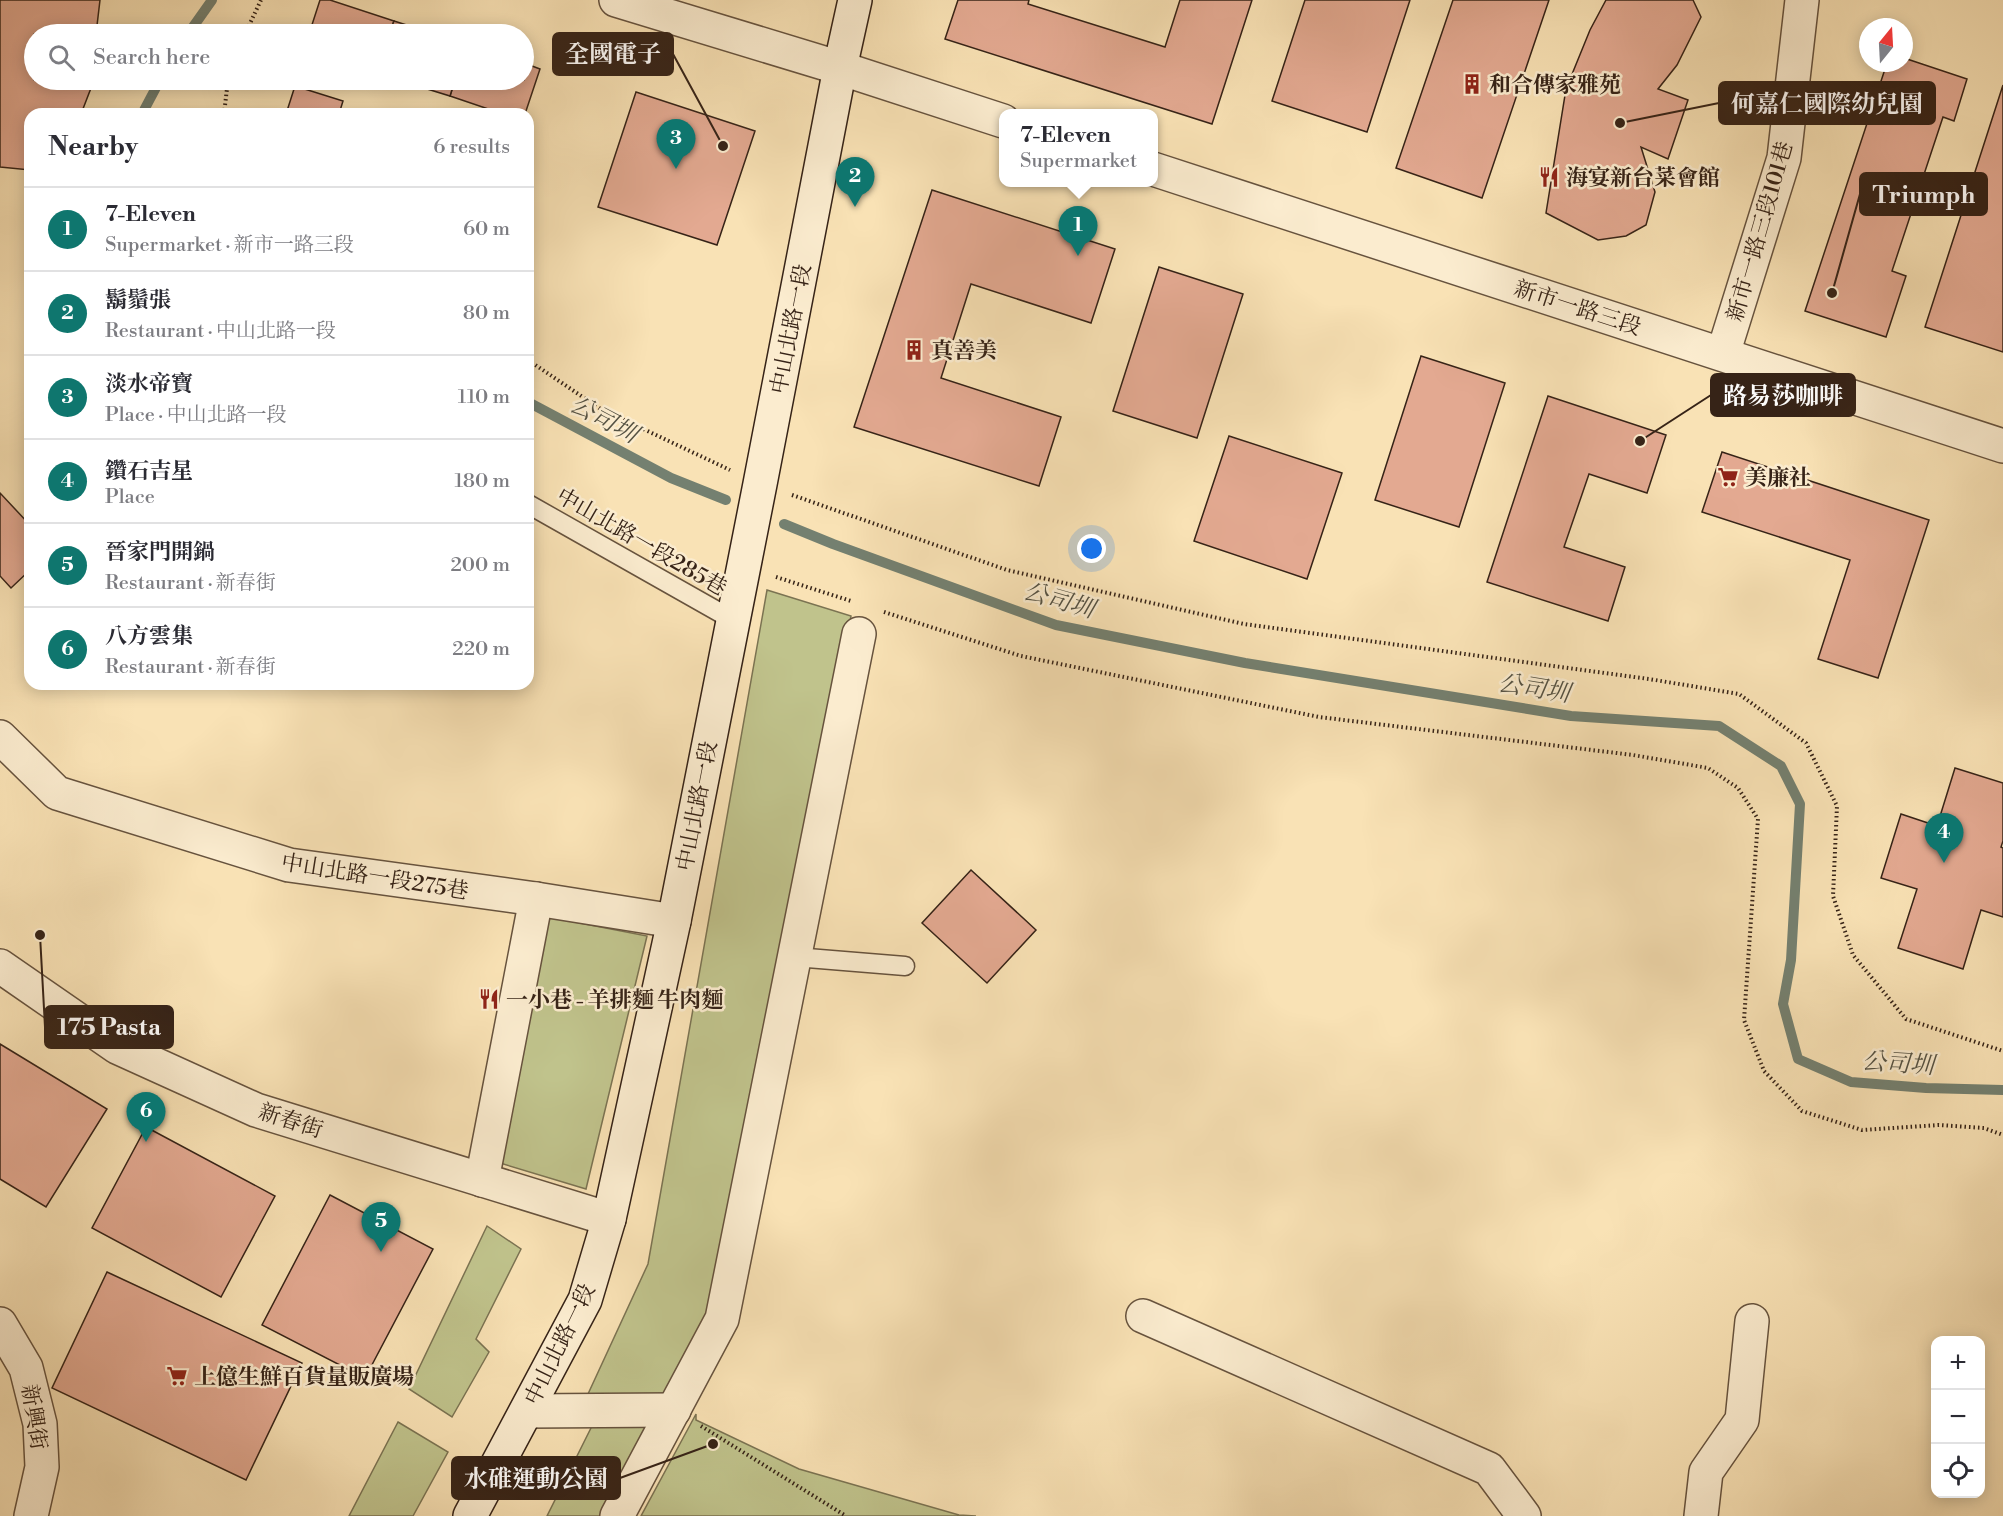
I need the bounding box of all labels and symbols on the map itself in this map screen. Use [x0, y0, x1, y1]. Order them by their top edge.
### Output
north arrow [1859, 18, 1913, 72]
callout: 全國電子 [553, 33, 673, 75]
text: 全國電子 [565, 40, 661, 70]
building icon: 和合傳家雅苑 [1460, 72, 1484, 96]
place label: 和合傳家雅苑 [1489, 72, 1621, 99]
callout: 何嘉仁國際幼兒園 [1719, 82, 1935, 124]
text: 何嘉仁國際幼兒園 [1731, 90, 1923, 120]
pin: 3 [656, 120, 696, 169]
street label: 新市一路三段101巷 [1722, 138, 1799, 325]
pin: 2 [836, 158, 874, 207]
restaurant icon: 海宴新台菜會館 [1537, 165, 1561, 189]
place label: 海宴新台菜會館 [1566, 165, 1720, 192]
callout: Triumph [1860, 173, 1987, 215]
text: Triumph [1873, 181, 1976, 211]
pin: 1 [1058, 206, 1098, 256]
street label: 中山北路一段 [766, 262, 817, 397]
street label: 新市一路三段 [1511, 275, 1644, 342]
building icon: 真善美 [902, 338, 926, 362]
place label: 真善美 [931, 338, 997, 365]
callout: 路易莎咖啡 [1711, 374, 1855, 416]
text: 路易莎咖啡 [1723, 382, 1843, 412]
water label: 公司圳 [565, 390, 646, 452]
supermarket icon: 美廉社 [1716, 465, 1740, 489]
place label: 美廉社 [1745, 465, 1811, 492]
street label: 中山北路一段285巷 [551, 483, 731, 602]
your location [1077, 534, 1106, 563]
water label: 公司圳 [1020, 577, 1101, 626]
water label: 公司圳 [1496, 669, 1576, 710]
street label: 中山北路一段 [672, 739, 723, 874]
pin: 4 [1924, 814, 1964, 863]
street label: 中山北路一段275巷 [279, 849, 470, 906]
restaurant icon: 一小巷 - 羊排麵 牛肉麵 [477, 987, 501, 1011]
place label: 一小巷 - 羊排麵 牛肉麵 [506, 987, 723, 1014]
callout: 175 Pasta [45, 1006, 173, 1048]
text: 175 Pasta [57, 1013, 162, 1043]
water label: 公司圳 [1861, 1047, 1939, 1082]
pin: 6 [126, 1092, 166, 1142]
street label: 新春街 [255, 1098, 326, 1144]
pin: 5 [362, 1202, 400, 1252]
street label: 中山北路一段 [519, 1279, 601, 1410]
supermarket icon: 上億生鮮百貨量販廣場 [165, 1364, 189, 1388]
place label: 上億生鮮百貨量販廣場 [194, 1364, 414, 1391]
street label: 新興街 [15, 1383, 52, 1452]
callout: 水碓運動公園 [452, 1457, 620, 1499]
text: 水碓運動公園 [464, 1465, 608, 1495]

